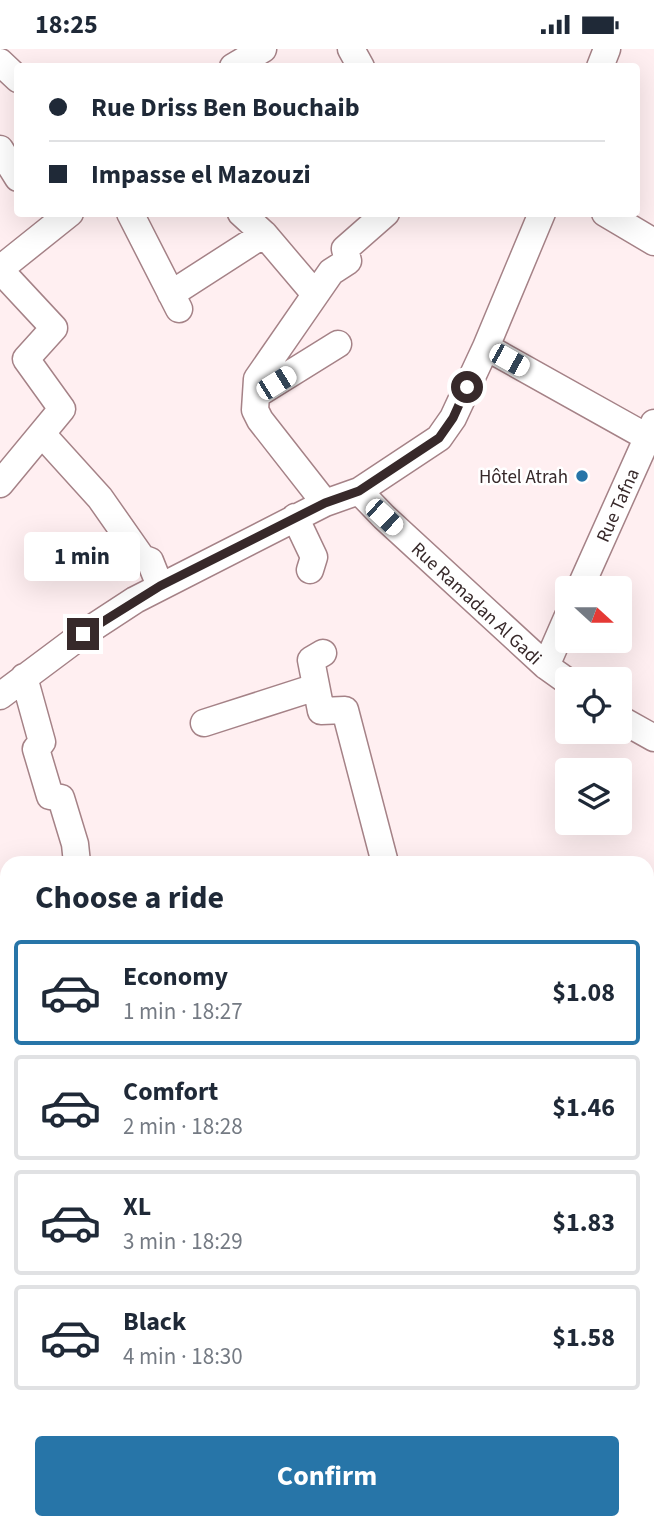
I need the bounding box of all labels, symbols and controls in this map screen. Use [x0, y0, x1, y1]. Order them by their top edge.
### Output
text: 18:25 [35, 6, 98, 43]
text: Rue Driss Ben Bouchaib [91, 89, 360, 126]
text: Impasse el Mazouzi [91, 156, 311, 193]
car [486, 341, 533, 379]
car [253, 363, 300, 403]
route start [451, 371, 483, 403]
place label: Hôtel Atrah [479, 464, 568, 491]
street label: Rue Tafna [590, 464, 647, 547]
marker: Hôtel Atrah [574, 468, 590, 484]
car [362, 495, 407, 539]
callout: 1 min [25, 533, 141, 581]
street label: Rue Ramadan Al Gadi [405, 536, 547, 672]
text: 1 min [54, 540, 110, 573]
north arrow [555, 576, 632, 653]
map controls [555, 576, 632, 835]
route end [67, 618, 99, 650]
button: locate [555, 667, 632, 744]
button: layers [555, 758, 632, 835]
text: Choose a ride [35, 875, 224, 921]
text: Economy [123, 958, 228, 995]
icon: car [39, 961, 102, 1024]
text: $1.08 [552, 974, 615, 1011]
text: 1 min · 18:27 [123, 995, 243, 1028]
text: Comfort [123, 1073, 218, 1110]
icon: car [39, 1076, 102, 1139]
text: $1.46 [552, 1089, 615, 1126]
text: 2 min · 18:28 [123, 1110, 243, 1143]
text: XL [123, 1188, 151, 1225]
icon: car [39, 1191, 102, 1254]
text: $1.83 [552, 1204, 615, 1241]
text: 3 min · 18:29 [123, 1225, 243, 1258]
text: Black [123, 1303, 186, 1340]
icon: car [39, 1306, 102, 1369]
text: $1.58 [552, 1319, 615, 1356]
text: 4 min · 18:30 [123, 1340, 243, 1373]
button: Confirm [35, 1436, 619, 1516]

